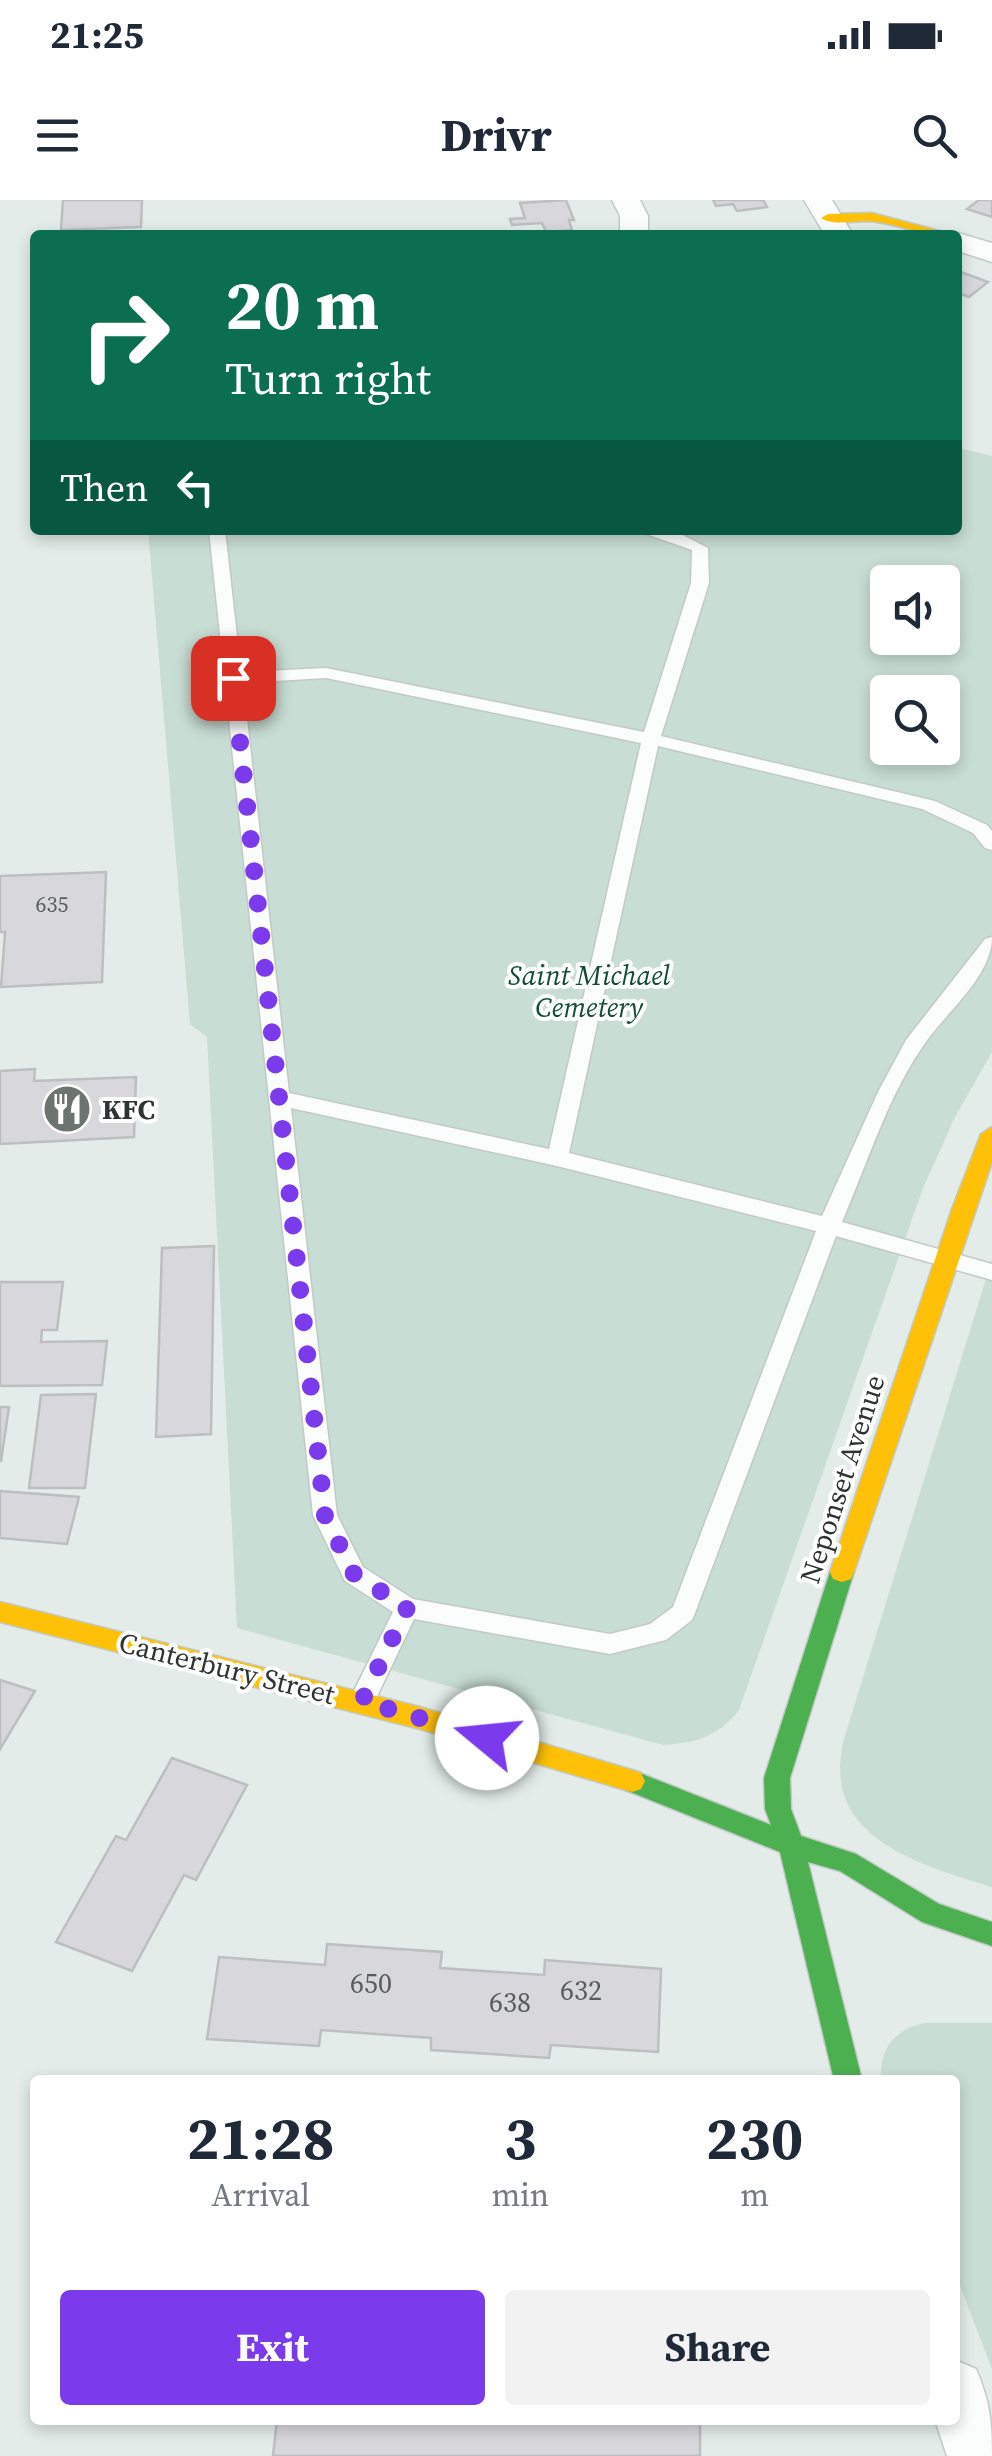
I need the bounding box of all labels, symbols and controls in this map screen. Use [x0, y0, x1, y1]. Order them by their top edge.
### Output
text: 21:25 [50, 9, 144, 61]
text: Drivr [440, 104, 552, 166]
icon: menu [30, 108, 85, 163]
icon: search [907, 108, 962, 163]
text: 20 m [225, 256, 379, 352]
icon: right [60, 270, 190, 400]
text: Turn right [225, 347, 431, 409]
icon: left [168, 460, 223, 515]
text: Then [60, 462, 148, 514]
map controls [870, 565, 960, 765]
button: sound [870, 565, 960, 655]
pin [191, 636, 276, 721]
icon: arrive [206, 651, 261, 706]
button: search [870, 675, 960, 765]
house number: 635 [35, 889, 69, 919]
park label: Saint Michael Cemetery [508, 956, 670, 1026]
restaurant icon: KFC [41, 1083, 93, 1135]
place label: KFC [102, 1090, 155, 1128]
street label: Neponset Avenue [790, 1370, 894, 1588]
street label: Canterbury Street [115, 1623, 340, 1713]
position arrow [435, 1686, 539, 1790]
house number: 650 [350, 1964, 392, 2002]
house number: 632 [560, 1971, 602, 2009]
house number: 638 [489, 1983, 531, 2021]
text: 21:28 [187, 2097, 335, 2179]
text: 3 [504, 2097, 537, 2179]
text: 230 [706, 2097, 803, 2179]
text: Arrival [211, 2173, 310, 2217]
text: min [491, 2173, 549, 2217]
text: m [740, 2173, 769, 2217]
button: Exit [60, 2290, 485, 2405]
button: Share [505, 2290, 930, 2405]

